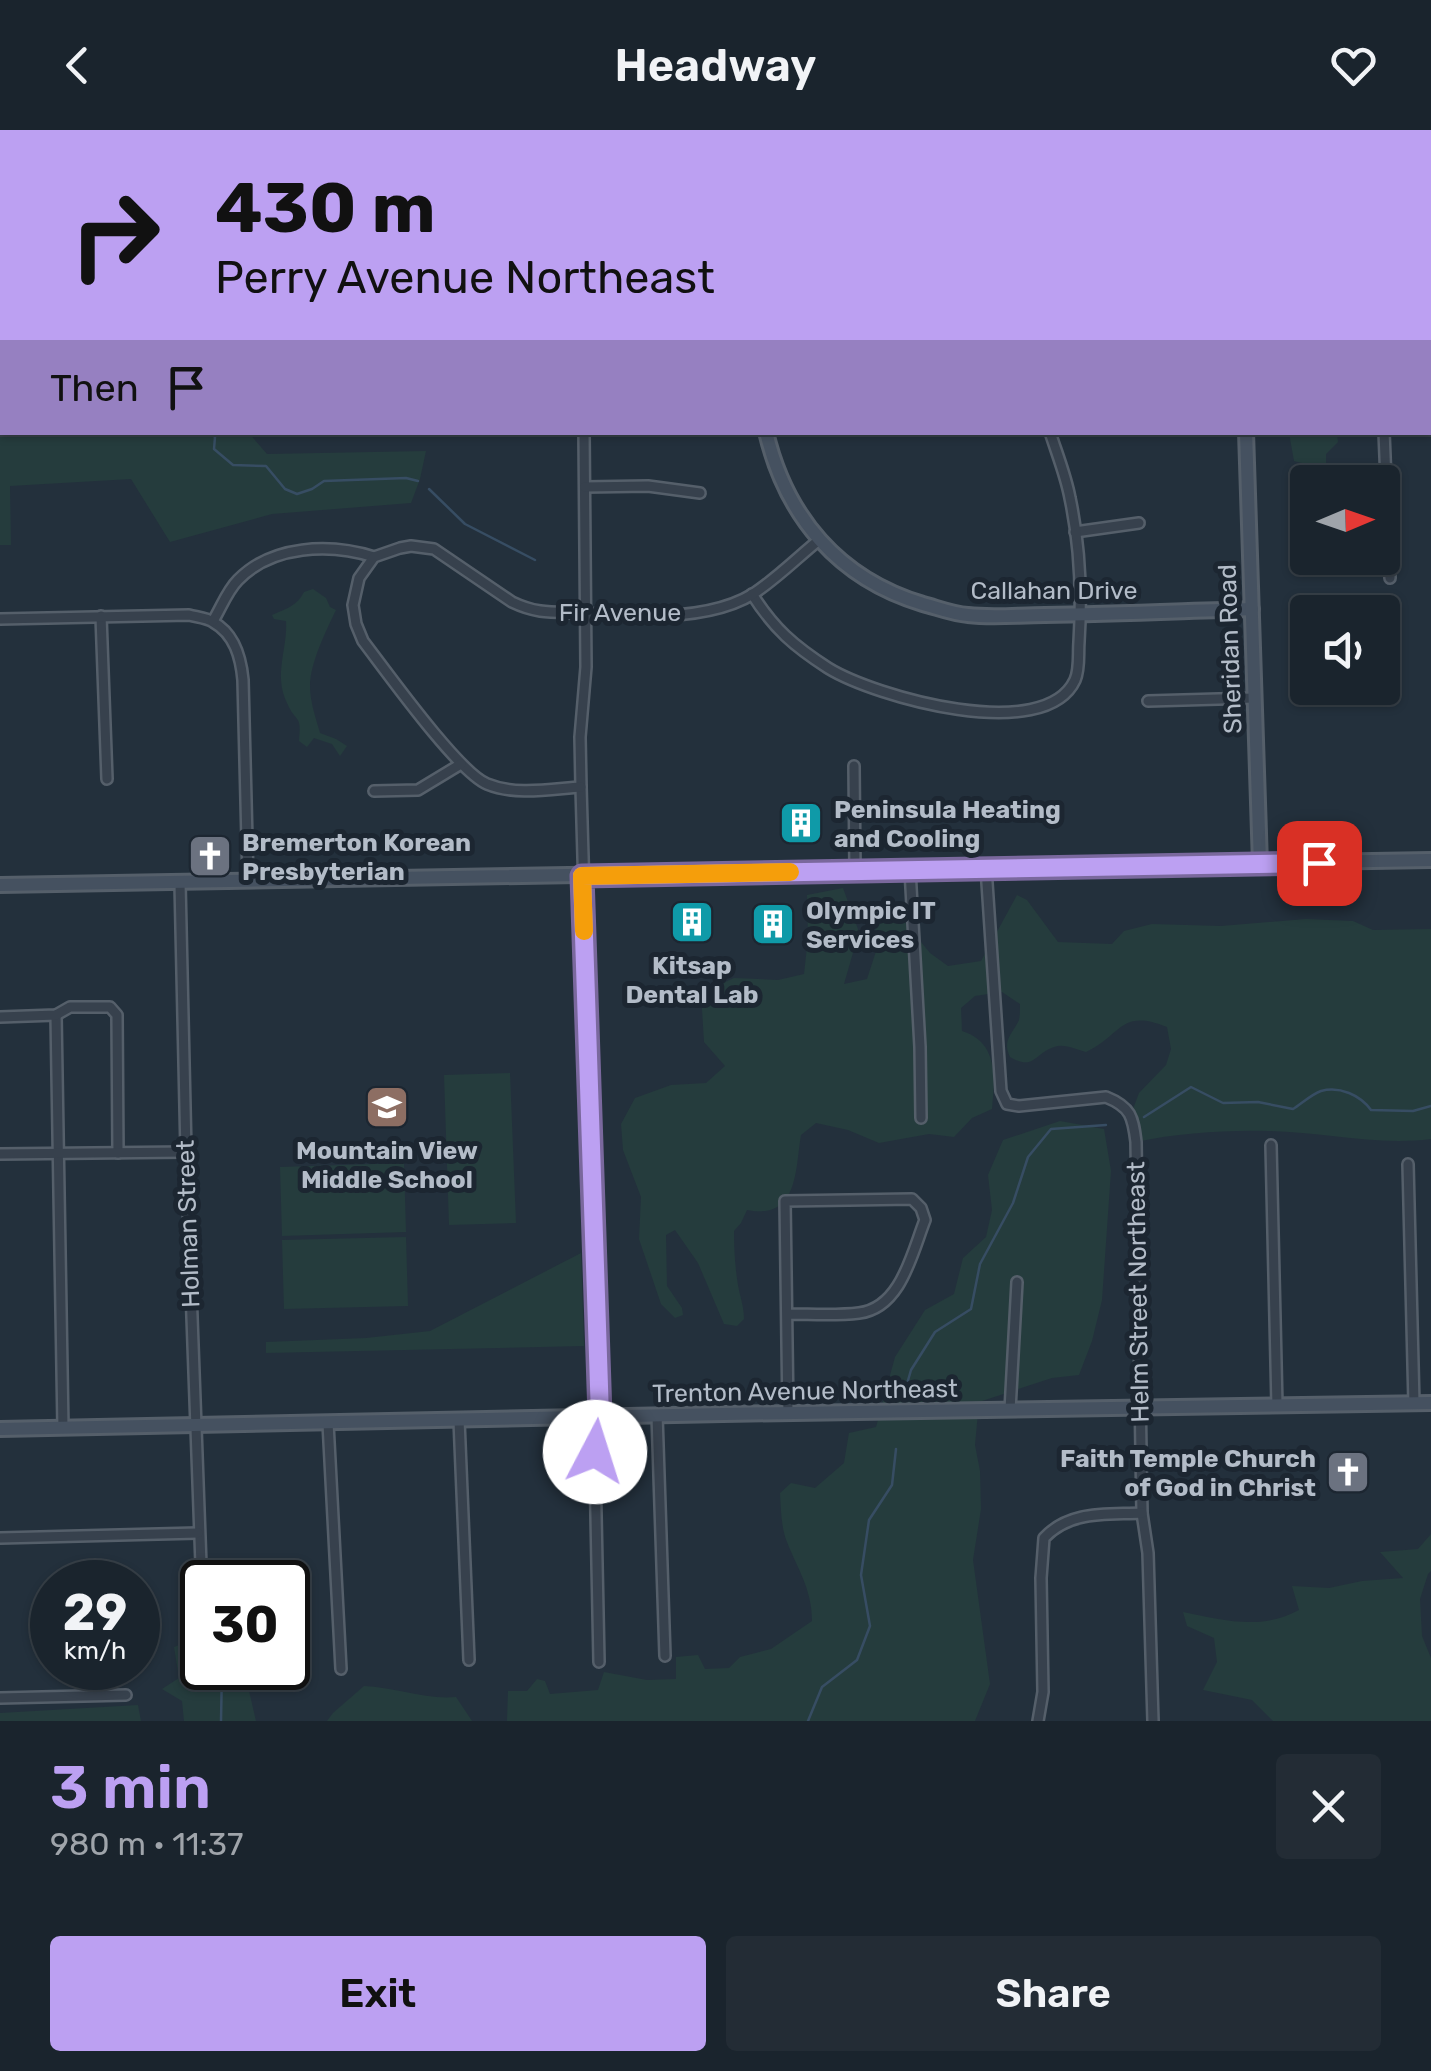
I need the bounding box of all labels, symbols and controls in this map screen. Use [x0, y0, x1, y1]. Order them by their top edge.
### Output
icon: back [50, 38, 105, 93]
icon: heart [1326, 38, 1381, 93]
text: Headway [615, 39, 816, 92]
text: 430 m [215, 167, 436, 250]
icon: right [50, 170, 180, 300]
text: Perry Avenue Northeast [215, 251, 715, 304]
icon: arrive [159, 360, 214, 415]
text: Then [50, 365, 139, 411]
north arrow [1290, 465, 1400, 575]
map controls [1290, 465, 1400, 705]
street label: Sheridan Road [1213, 564, 1247, 734]
street label: Callahan Drive [971, 576, 1137, 605]
button: sound [1290, 595, 1400, 705]
street label: Fir Avenue [559, 598, 681, 627]
place label: Peninsula Heating and Cooling [834, 795, 1061, 853]
building icon: Peninsula Heating and Cooling [778, 800, 824, 846]
pin [1277, 821, 1362, 906]
place label: Bremerton Korean Presbyterian [242, 828, 471, 886]
church icon: Bremerton Korean Presbyterian [187, 833, 233, 879]
icon: arrive [1292, 836, 1347, 891]
place label: Olympic IT Services [806, 896, 936, 954]
building icon: Kitsap Dental Lab [669, 899, 715, 945]
building icon: Olympic IT Services [750, 901, 796, 947]
place label: Kitsap Dental Lab [625, 951, 759, 1009]
school or university icon: Mountain View Middle School [364, 1084, 410, 1130]
place label: Mountain View Middle School [296, 1136, 478, 1194]
street label: Holman Street [171, 1139, 205, 1308]
street label: Helm Street Northeast [1121, 1161, 1155, 1423]
street label: Trenton Avenue Northeast [652, 1374, 958, 1408]
position arrow [543, 1400, 647, 1504]
place label: Faith Temple Church of God in Christ [1060, 1444, 1316, 1502]
church icon: Faith Temple Church of God in Christ [1325, 1449, 1371, 1495]
speed limit sign: 30 [180, 1560, 310, 1690]
text: 29 [63, 1583, 127, 1643]
text: km/h [64, 1636, 126, 1665]
text: 3 min [50, 1752, 211, 1823]
button: close [1276, 1754, 1381, 1859]
text: 980 m · 11:37 [50, 1825, 243, 1863]
button: Exit [50, 1936, 706, 2051]
button: Share [726, 1936, 1381, 2051]

